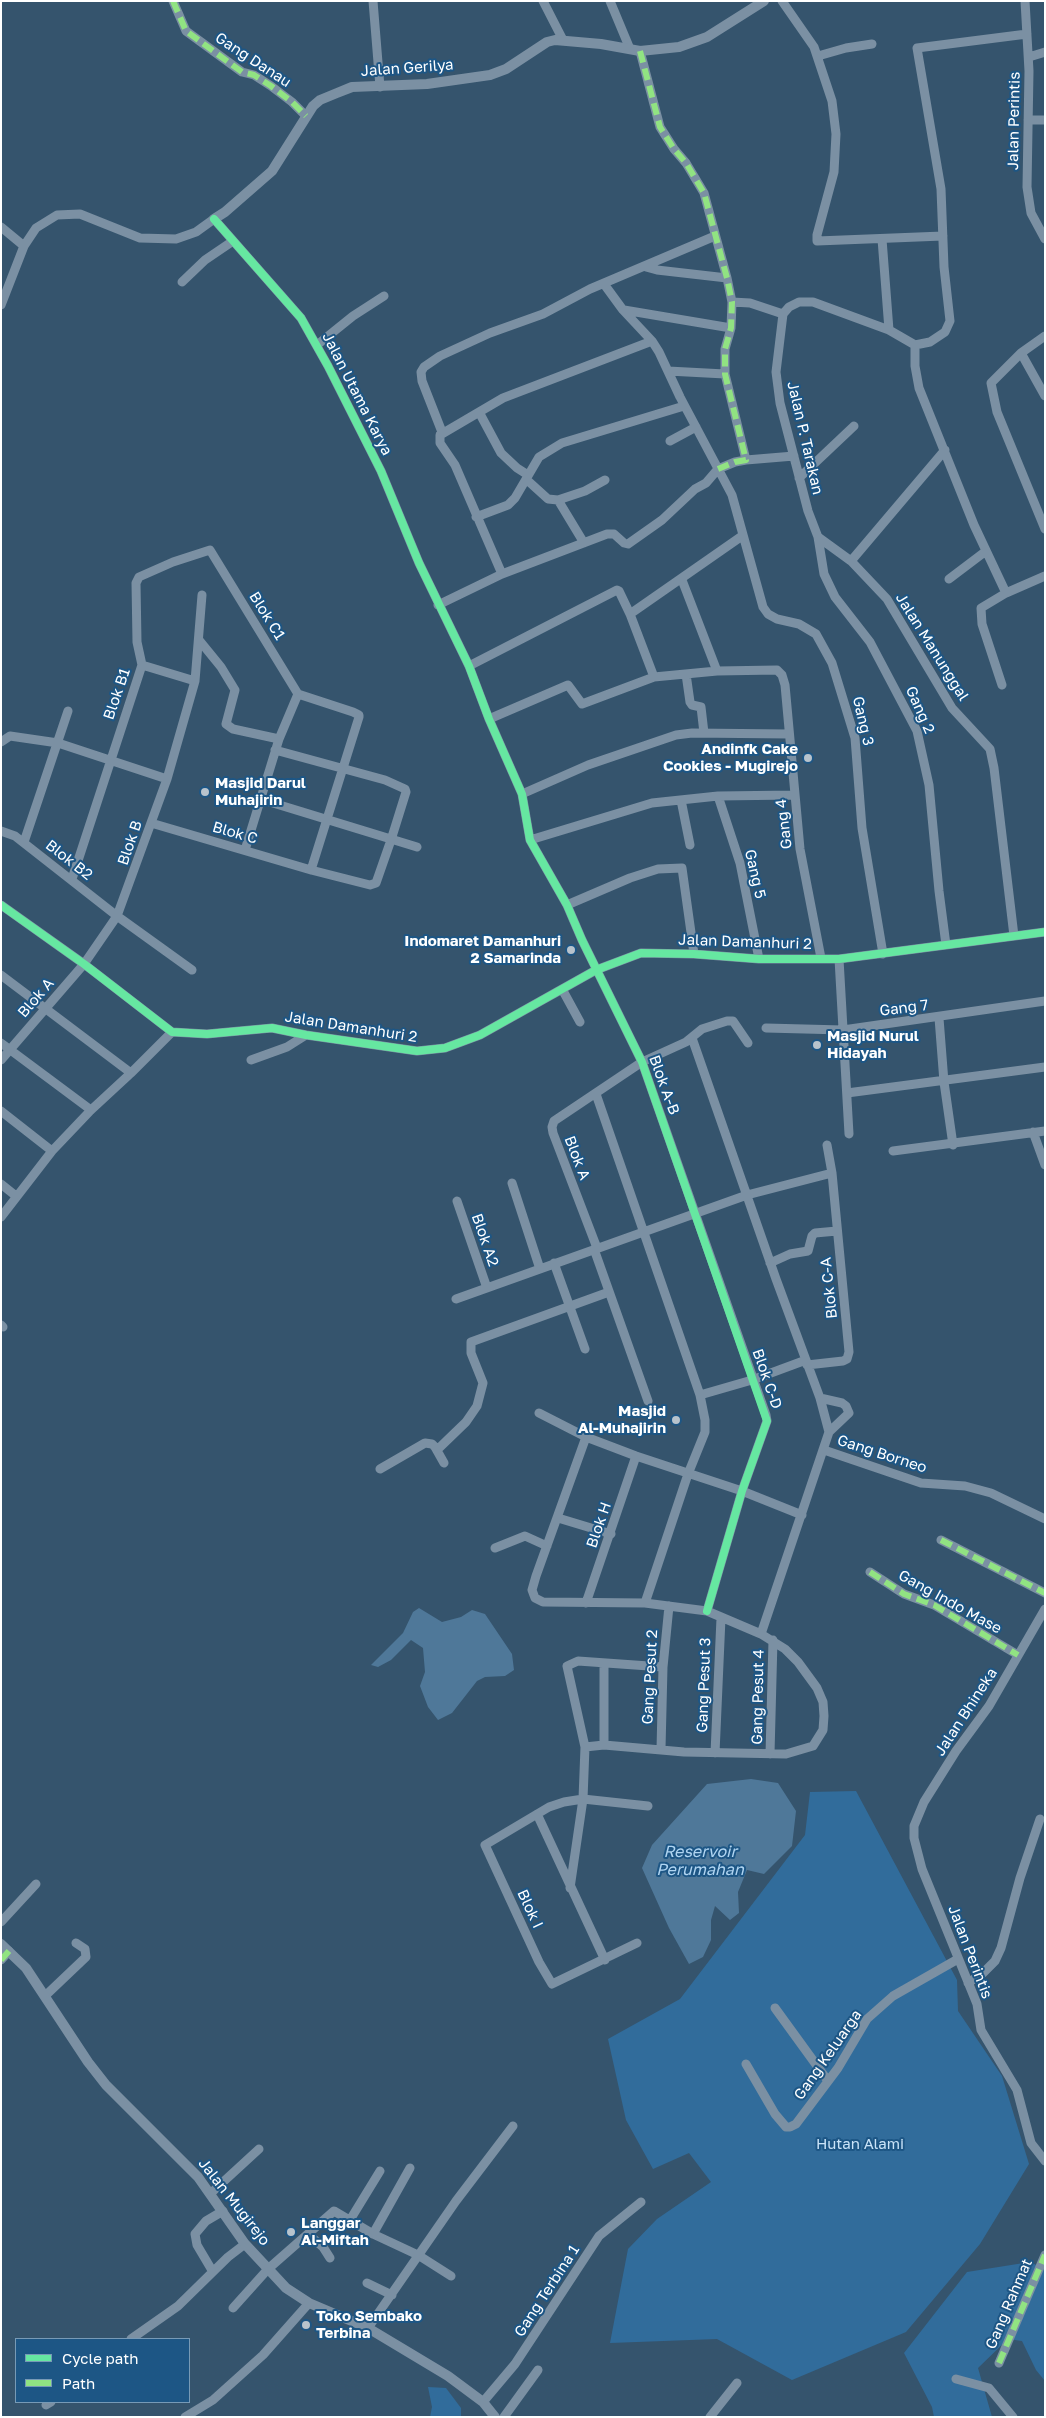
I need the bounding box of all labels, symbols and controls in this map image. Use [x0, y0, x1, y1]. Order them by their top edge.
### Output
street label: Gang Danau [212, 29, 294, 91]
street label: Jalan Gerilya [360, 56, 454, 80]
street label: Jalan Perintis [1004, 72, 1024, 170]
street label: Jalan Utama Karya [318, 330, 396, 458]
street label: Jalan P. Tarakan [783, 380, 827, 496]
street label: Blok C1 [245, 589, 289, 643]
street label: Jalan Manunggal [892, 590, 972, 704]
street label: Blok B1 [100, 666, 134, 722]
street label: Gang 2 [902, 684, 938, 736]
street label: Gang 3 [849, 695, 877, 747]
place label: Andinfk Cake Cookies - Mugirejo [663, 740, 798, 775]
marker: Andinfk Cake Cookies - Mugirejo [802, 752, 814, 764]
place label: Masjid Darul Muhajirin [215, 774, 306, 809]
marker: Masjid Darul Muhajirin [199, 786, 211, 798]
street label: Gang 4 [772, 798, 796, 850]
street label: Blok B [114, 818, 146, 868]
street label: Blok C [210, 818, 260, 848]
street label: Blok B2 [42, 836, 96, 884]
street label: Gang 5 [741, 848, 769, 900]
street label: Jalan Damanhuri 2 [678, 931, 812, 953]
place label: Indomaret Damanhuri 2 Samarinda [404, 932, 561, 967]
marker: Indomaret Damanhuri 2 Samarinda [565, 944, 577, 956]
street label: Blok A [14, 975, 58, 1021]
street label: Gang 7 [878, 996, 930, 1020]
street label: Jalan Damanhuri 2 [284, 1008, 418, 1046]
place label: Masjid Nurul Hidayah [827, 1027, 919, 1062]
marker: Masjid Nurul Hidayah [811, 1039, 823, 1051]
street label: Blok A-B [645, 1053, 683, 1117]
street label: Blok A [560, 1133, 594, 1183]
street label: Blok A2 [468, 1211, 502, 1269]
street label: Blok C-A [817, 1256, 841, 1320]
street label: Blok C-D [748, 1347, 786, 1411]
place label: Masjid Al-Muhajirin [578, 1402, 666, 1437]
marker: Masjid Al-Muhajirin [670, 1414, 682, 1426]
street label: Gang Borneo [835, 1431, 929, 1477]
street label: Blok H [583, 1500, 615, 1550]
street label: Gang Indo Mase [895, 1566, 1005, 1638]
street label: Gang Pesut 2 [639, 1629, 661, 1725]
street label: Gang Pesut 3 [693, 1637, 715, 1733]
street label: Gang Pesut 4 [748, 1649, 768, 1745]
street label: Jalan Bhineka [931, 1665, 1001, 1759]
water label: Reservoir Perumahan [656, 1842, 744, 1880]
street label: Blok I [513, 1887, 547, 1931]
street label: Jalan Perintis [944, 1903, 996, 2001]
street label: Gang Keluarga [790, 2007, 866, 2103]
park label: Hutan Alami [816, 2135, 904, 2153]
street label: Jalan Mugirejo [194, 2155, 274, 2249]
place label: Langgar Al-Miftah [301, 2214, 369, 2249]
marker: Langgar Al-Miftah [285, 2226, 297, 2238]
street label: Gang Terbina 1 [511, 2242, 583, 2340]
street label: Gang Rahmat [982, 2256, 1036, 2352]
place label: Toko Sembako Terbina [316, 2307, 422, 2342]
marker: Toko Sembako Terbina [300, 2319, 312, 2331]
legend [15, 2338, 190, 2403]
text: Cycle path [62, 2349, 138, 2367]
text: Path [62, 2374, 95, 2392]

